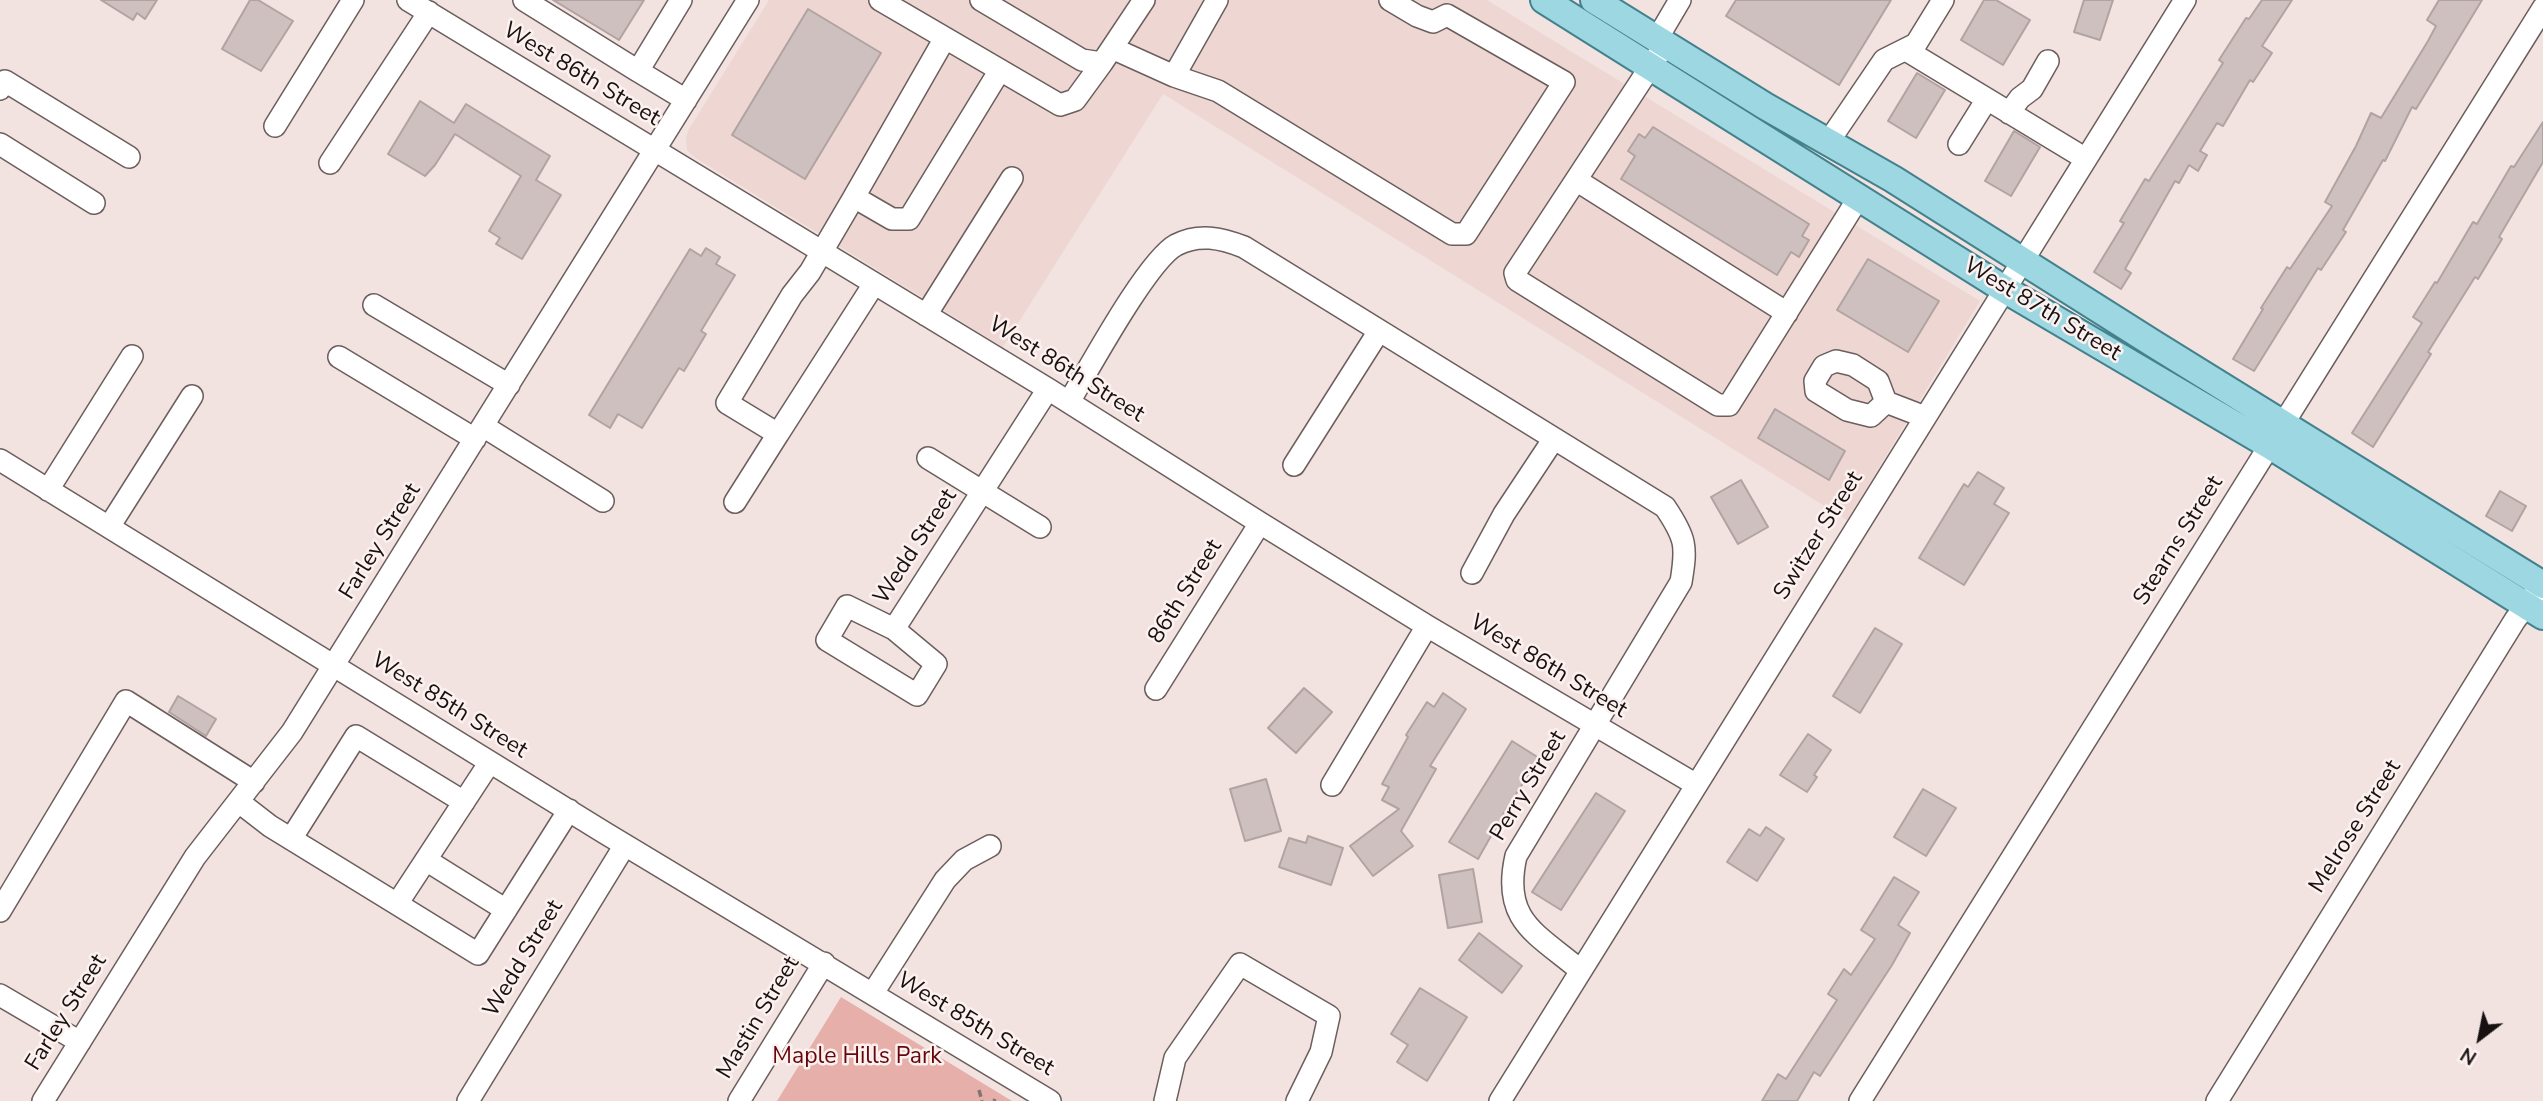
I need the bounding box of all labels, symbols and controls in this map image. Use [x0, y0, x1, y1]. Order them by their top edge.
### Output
street label: West 86th Street [497, 17, 665, 133]
street label: West 87th Street [1958, 252, 2126, 368]
street label: West 86th Street [983, 311, 1149, 429]
street label: Switzer Street [1769, 467, 1869, 605]
street label: Stearns Street [2128, 471, 2230, 611]
street label: Farley Street [334, 479, 428, 605]
street label: Wedd Street [869, 484, 963, 610]
street label: 86th Street [1143, 535, 1229, 649]
street label: West 86th Street [1464, 609, 1632, 725]
street label: West 85th Street [366, 647, 532, 765]
street label: Perry Street [1485, 726, 1573, 846]
street label: Melrose Street [2304, 755, 2408, 899]
street label: Wedd Street [478, 895, 570, 1023]
street label: Farley Street [20, 950, 114, 1076]
street label: Mastin Street [712, 952, 806, 1084]
street label: West 85th Street [891, 967, 1059, 1083]
north arrow [2445, 1003, 2515, 1073]
text: N [2456, 1041, 2482, 1071]
park label: Maple Hills Park [772, 1043, 942, 1071]

